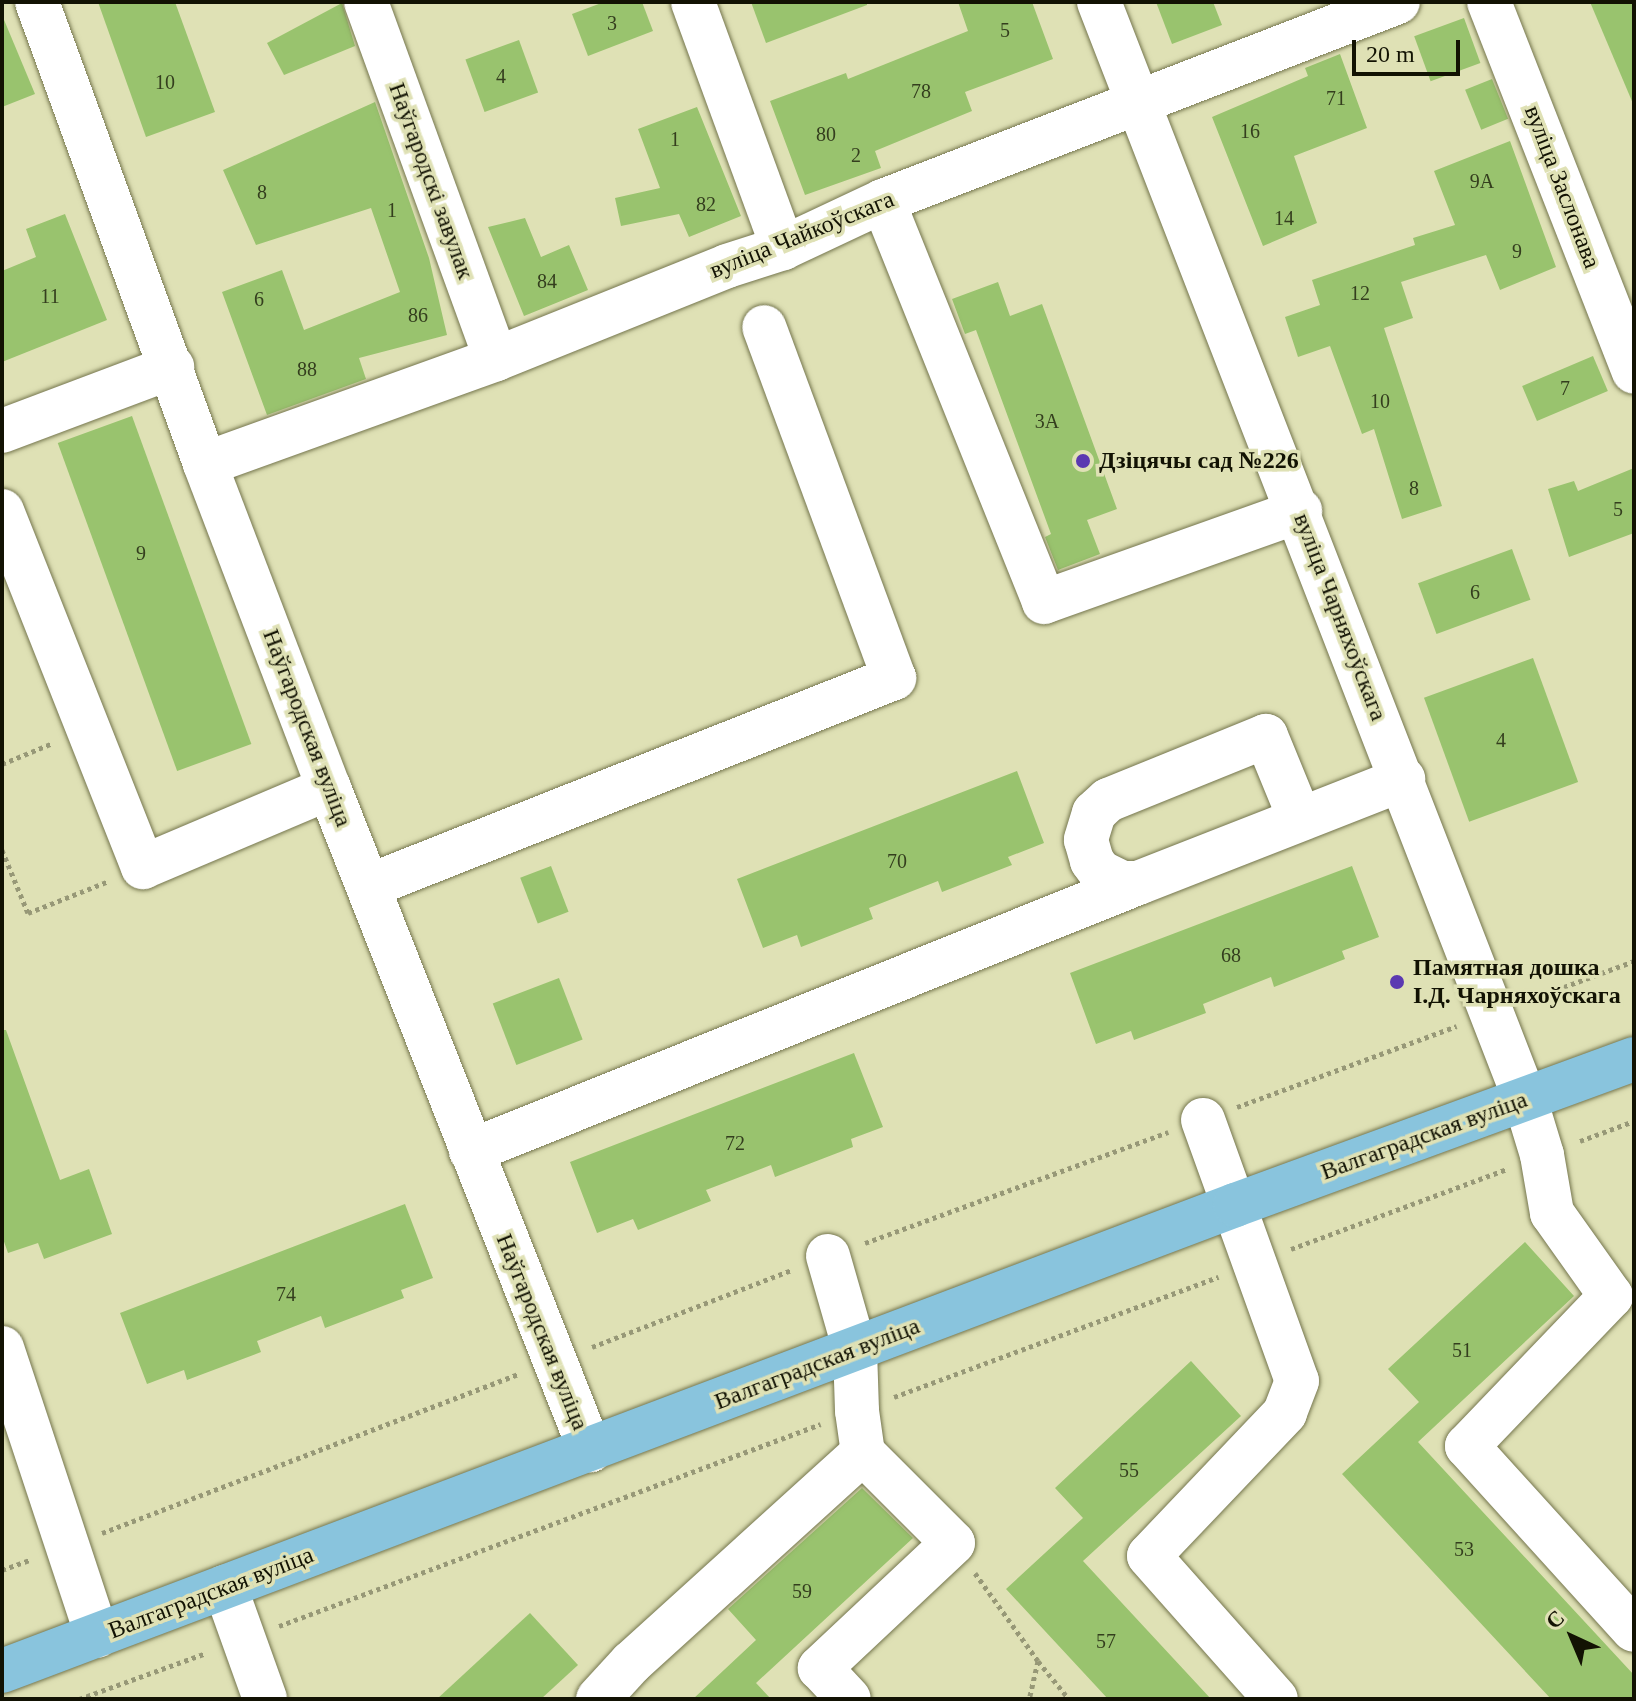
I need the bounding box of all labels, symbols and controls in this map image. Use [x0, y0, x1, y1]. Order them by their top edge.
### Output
house number: 3 [607, 11, 617, 35]
house number: 5 [1000, 18, 1010, 42]
scale bar [1356, 24, 1464, 74]
text: 20 m [1366, 41, 1415, 67]
house number: 4 [496, 64, 506, 88]
house number: 10 [155, 70, 175, 94]
street label: Наўгародскі завулак [382, 79, 480, 283]
house number: 78 [911, 79, 931, 103]
house number: 71 [1326, 86, 1346, 110]
street label: вуліца Заслонава [1518, 102, 1606, 272]
house number: 16 [1240, 119, 1260, 143]
house number: 80 [816, 122, 836, 146]
house number: 1 [670, 127, 680, 151]
house number: 2 [851, 143, 861, 167]
house number: 9А [1470, 169, 1494, 193]
house number: 8 [257, 180, 267, 204]
street label: вуліца Чайкоўскага [706, 185, 898, 285]
house number: 82 [696, 192, 716, 216]
house number: 1 [387, 198, 397, 222]
house number: 14 [1274, 206, 1294, 230]
house number: 9 [1512, 239, 1522, 263]
house number: 84 [537, 269, 557, 293]
house number: 12 [1350, 281, 1370, 305]
house number: 11 [40, 284, 60, 308]
house number: 6 [254, 287, 264, 311]
house number: 86 [408, 303, 428, 327]
house number: 88 [297, 357, 317, 381]
house number: 7 [1560, 376, 1570, 400]
house number: 10 [1370, 389, 1390, 413]
house number: 3А [1035, 409, 1059, 433]
place label: Дзіцячы сад №226 [1099, 447, 1299, 475]
marker: Дзіцячы сад №226 [1074, 452, 1092, 470]
house number: 8 [1409, 476, 1419, 500]
house number: 5 [1613, 497, 1623, 521]
street label: вуліца Чарняхоўскага [1287, 509, 1393, 725]
house number: 9 [136, 541, 146, 565]
house number: 6 [1470, 580, 1480, 604]
street label: Наўгародская вуліца [256, 625, 358, 831]
house number: 4 [1496, 728, 1506, 752]
house number: 70 [887, 849, 907, 873]
house number: 68 [1221, 943, 1241, 967]
place label: Памятная дошка І.Д. Чарняхоўскага [1413, 954, 1621, 1010]
marker: Памятная дошка І.Д. Чарняхоўскага [1388, 973, 1406, 991]
street label: Валгаградская вуліца [1317, 1085, 1531, 1187]
house number: 72 [725, 1131, 745, 1155]
street label: Наўгародская вуліца [489, 1230, 595, 1434]
house number: 74 [276, 1282, 296, 1306]
street label: Валгаградская вуліца [710, 1312, 924, 1416]
house number: 51 [1452, 1338, 1472, 1362]
house number: 55 [1119, 1458, 1139, 1482]
house number: 53 [1454, 1537, 1474, 1561]
street label: Валгаградская вуліца [104, 1541, 318, 1645]
house number: 59 [792, 1579, 812, 1603]
north arrow [1532, 1597, 1612, 1677]
text: С [1541, 1605, 1569, 1634]
house number: 57 [1096, 1629, 1116, 1653]

